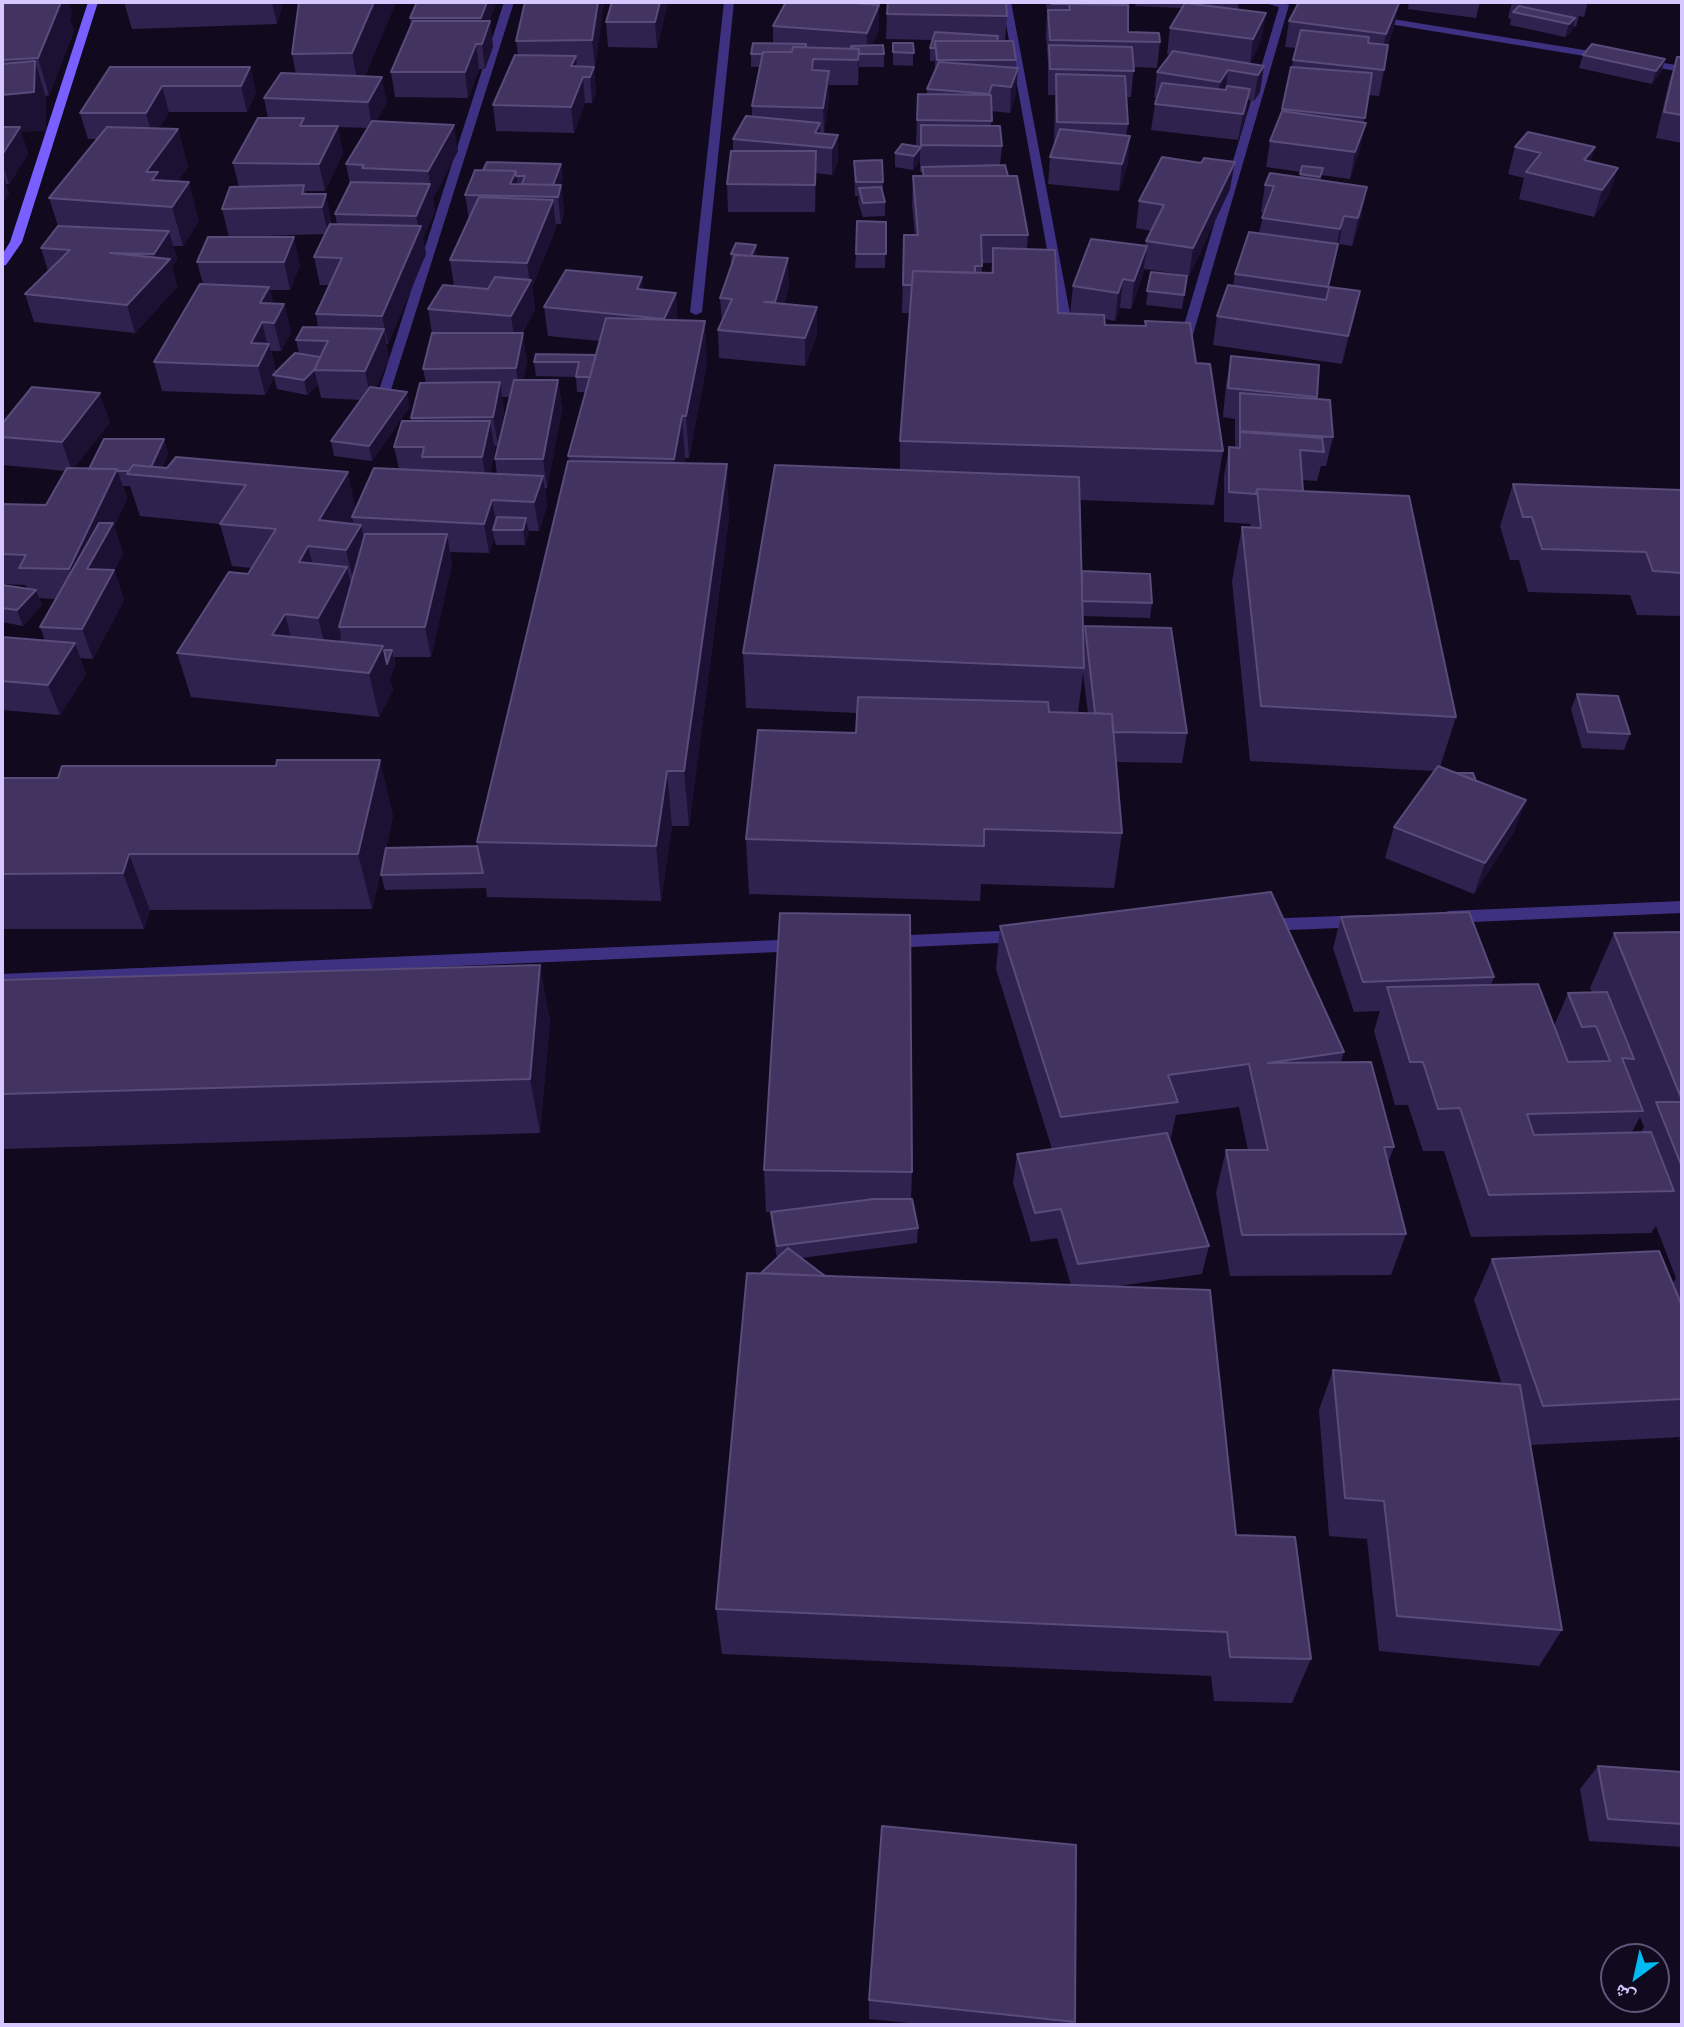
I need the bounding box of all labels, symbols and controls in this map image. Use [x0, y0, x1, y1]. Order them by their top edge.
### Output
north arrow [1600, 1943, 1670, 2013]
text: ش [1609, 1978, 1640, 2011]

